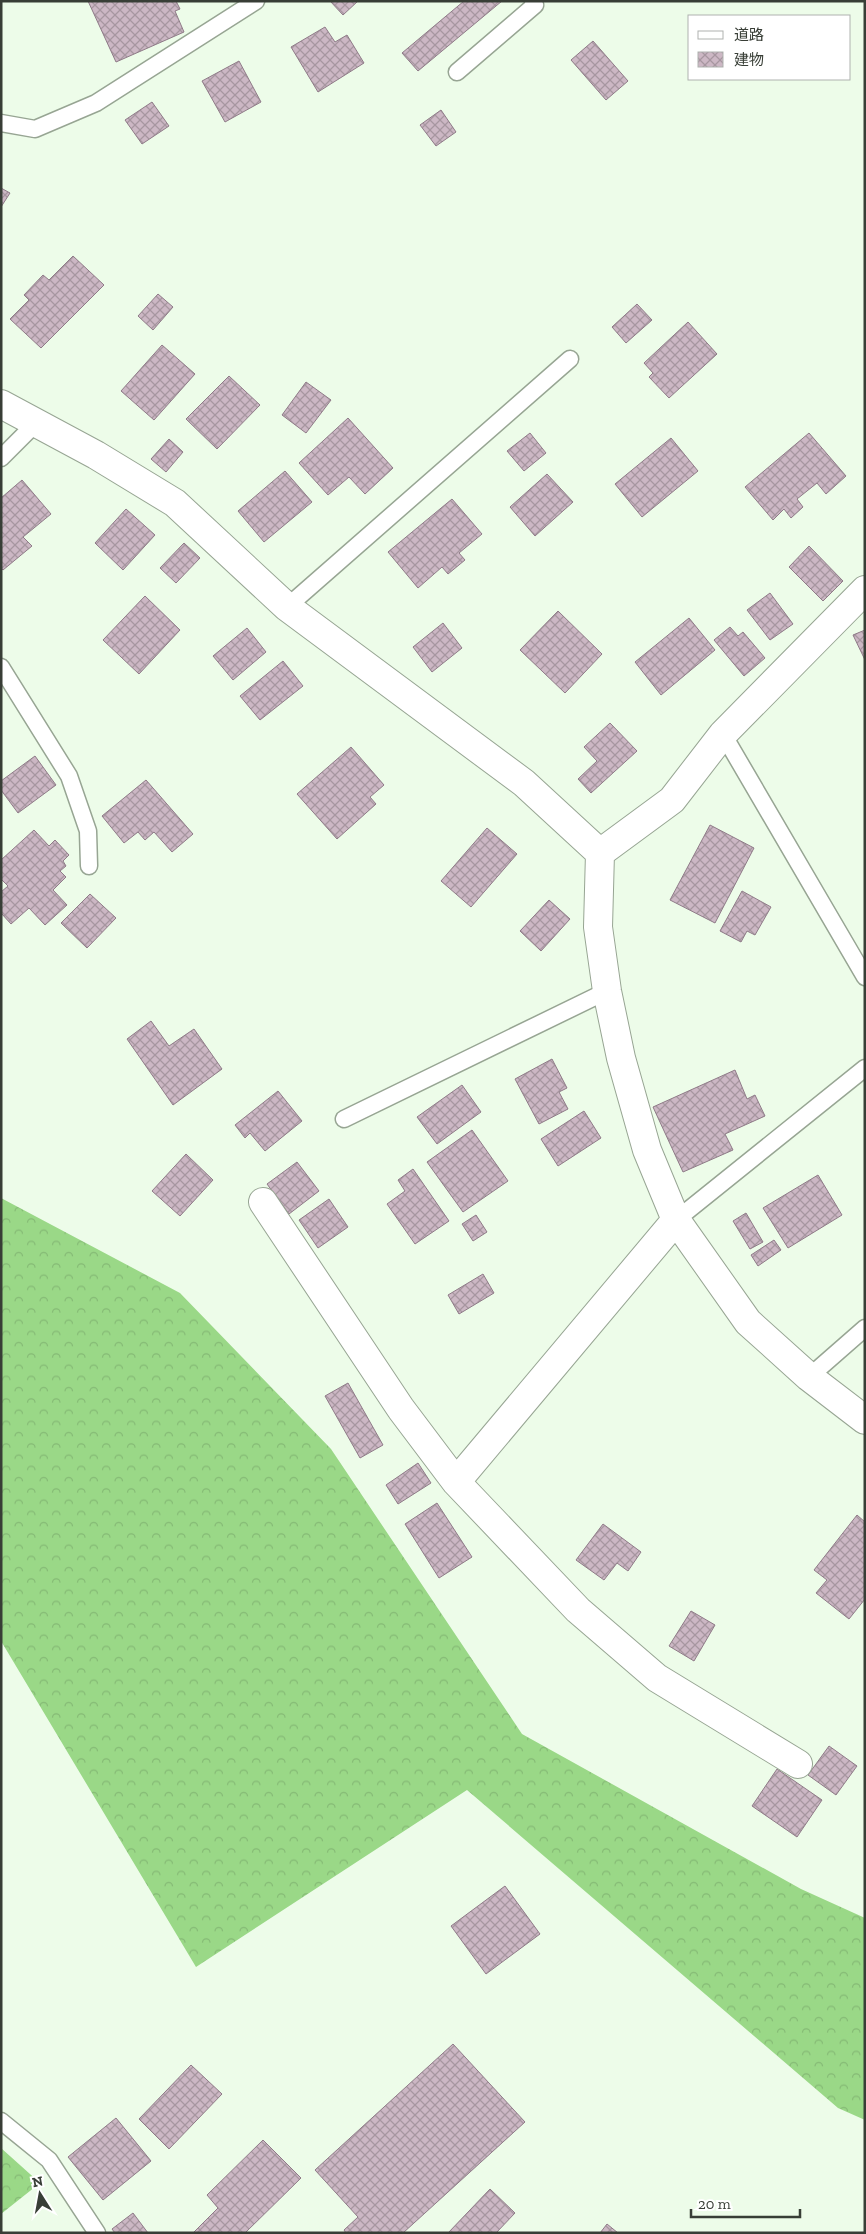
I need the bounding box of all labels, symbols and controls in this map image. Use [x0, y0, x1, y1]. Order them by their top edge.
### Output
legend [688, 15, 851, 80]
text: 道路 [734, 26, 764, 44]
text: 建物 [734, 51, 764, 69]
north arrow [15, 2169, 65, 2219]
text: N [31, 2172, 45, 2191]
scale bar [691, 2186, 800, 2218]
text: 20 m [698, 2195, 731, 2213]

